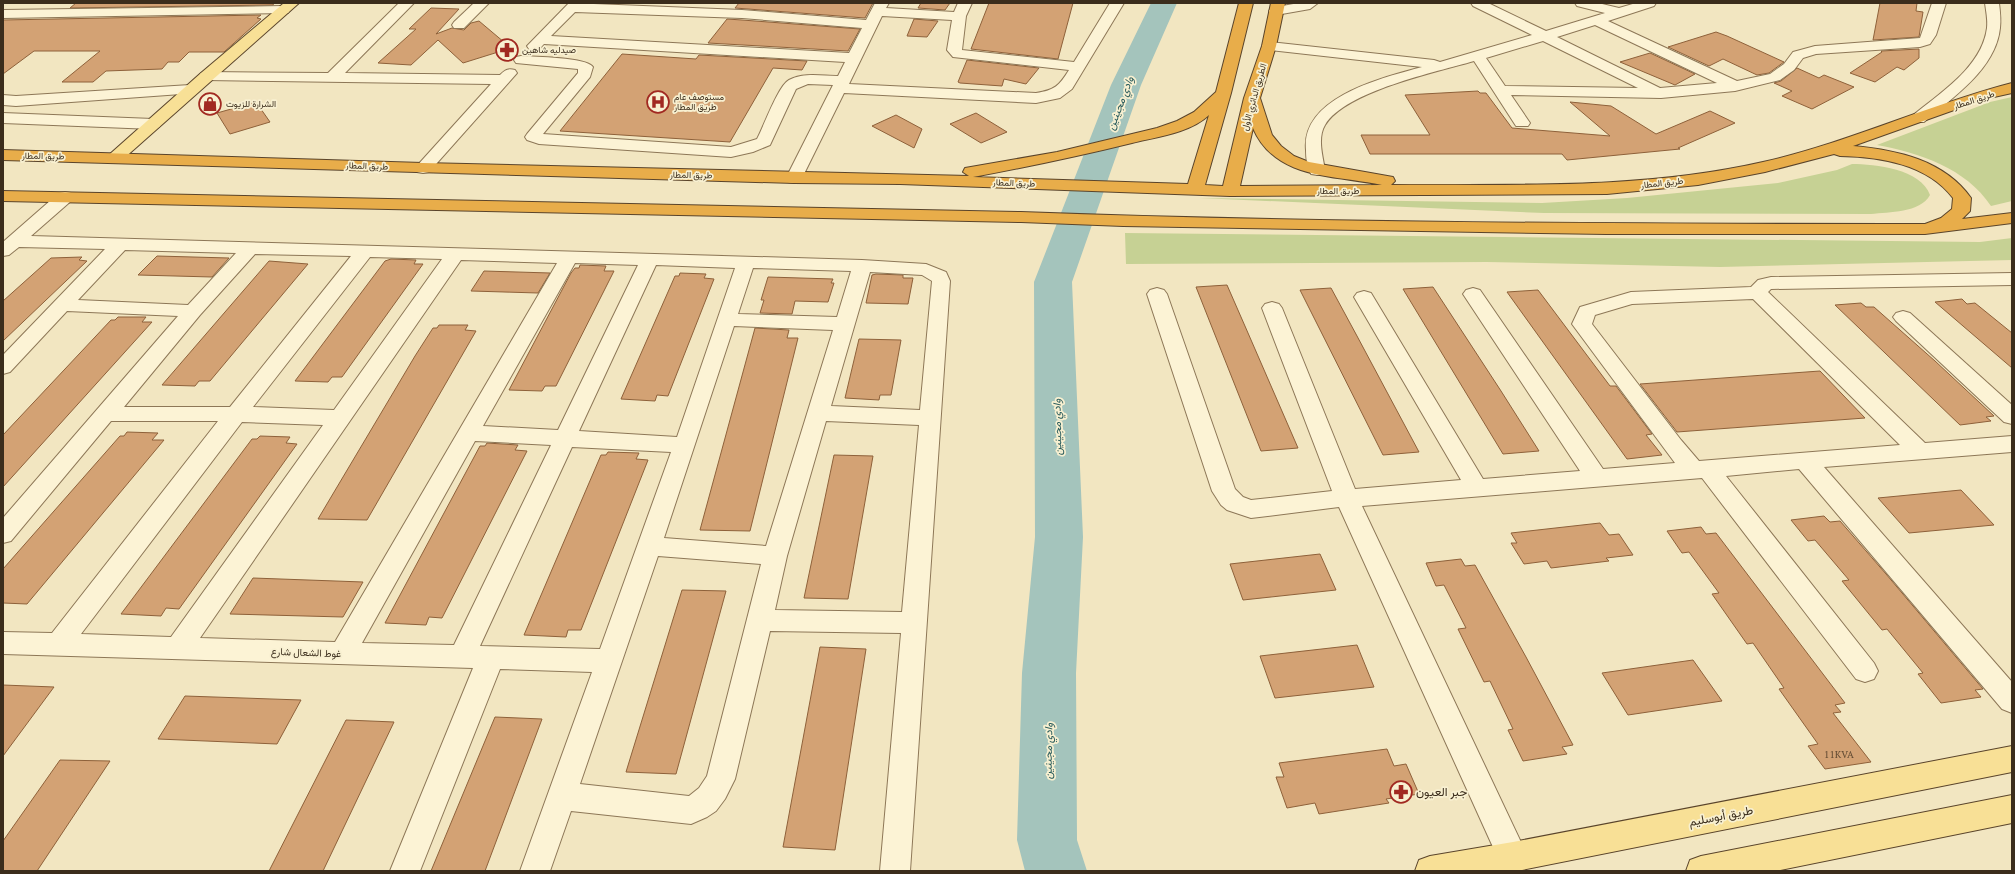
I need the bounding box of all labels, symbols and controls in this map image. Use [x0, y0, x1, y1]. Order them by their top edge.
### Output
pharmacy icon: صيدليه شاهين [494, 37, 520, 63]
place label: صيدليه شاهين [522, 44, 577, 56]
street label: الطريق الدائري الأول [1239, 62, 1270, 132]
water label: وادي مجينين [1103, 74, 1139, 133]
street label: طريق المطار [1951, 88, 1996, 113]
hospital icon: مستوصف عام طريق المطار [645, 89, 671, 115]
shop icon: الشرارة للزيوت [197, 91, 223, 117]
place label: مستوصف عام طريق المطار [673, 91, 724, 113]
place label: الشرارة للزيوت [226, 98, 276, 110]
street label: طريق المطار [21, 150, 65, 162]
street label: طريق المطار [344, 159, 389, 173]
street label: طريق المطار [669, 169, 713, 181]
street label: طريق المطار [1639, 175, 1684, 191]
street label: طريق المطار [991, 176, 1036, 190]
street label: طريق المطار [1316, 185, 1359, 197]
water label: وادي مجينين [1050, 398, 1066, 455]
street label: غوط الشعال شارع [271, 645, 341, 660]
water label: وادي مجينين [1041, 723, 1057, 779]
house number: 11KVA [1824, 748, 1854, 761]
pharmacy icon: جبر العيون [1388, 779, 1414, 805]
place label: جبر العيون [1416, 784, 1467, 800]
street label: طريق أبوسليم [1687, 802, 1755, 830]

